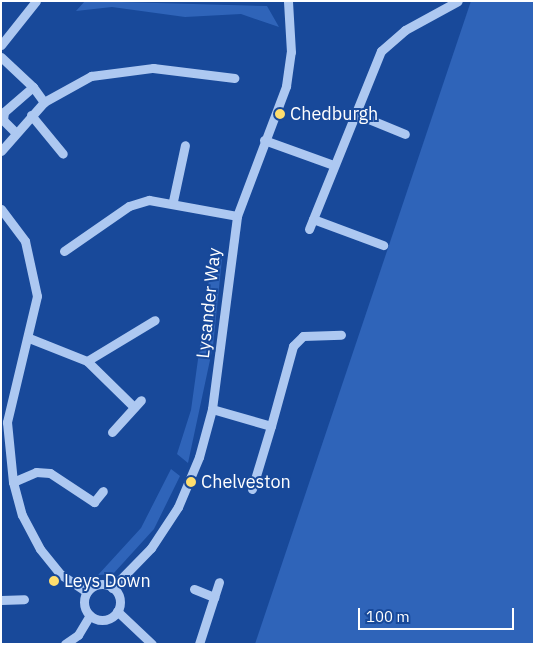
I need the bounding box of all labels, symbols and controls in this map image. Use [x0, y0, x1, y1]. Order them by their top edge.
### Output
place label: Chedburgh [290, 103, 378, 125]
marker: Chedburgh [274, 108, 286, 120]
street label: Lysander Way [192, 247, 226, 359]
place label: Chelveston [201, 471, 291, 493]
marker: Chelveston [185, 476, 197, 488]
place label: Leys Down [64, 570, 151, 592]
marker: Leys Down [48, 575, 60, 587]
scale bar [360, 598, 516, 630]
text: 100 m [366, 607, 410, 626]

